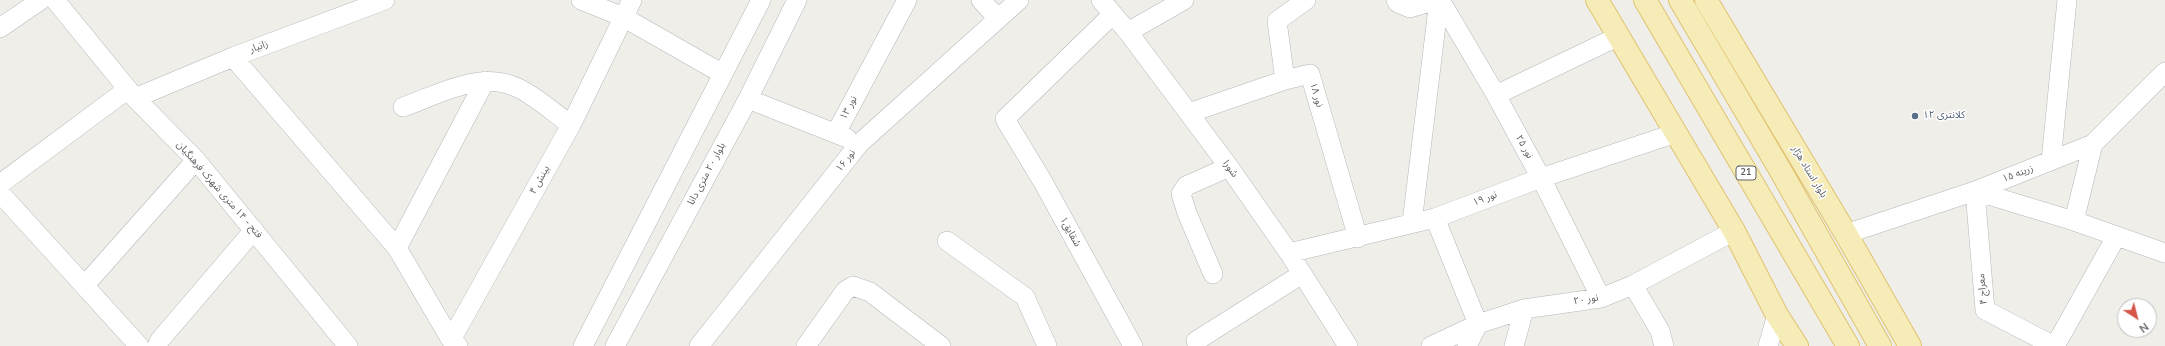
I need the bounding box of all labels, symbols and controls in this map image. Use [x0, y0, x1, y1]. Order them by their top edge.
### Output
street label: زانیار [248, 38, 270, 56]
street label: نور ۱۸ [1307, 81, 1325, 109]
street label: نور ۱۳ [838, 94, 860, 122]
place label: کلانتری ۱۲ [1923, 110, 1965, 122]
marker: کلانتری ۱۲ [1910, 111, 1920, 121]
street label: نور ۲۵ [1513, 133, 1535, 161]
street label: فتح - ۱۴ متری شهرک فرهنگیان [174, 139, 264, 241]
street label: بلوار ۲۰ متری دانا [686, 141, 728, 207]
street label: بلوار استاد هژار [1789, 144, 1829, 200]
street label: نور ۱۶ [834, 147, 858, 175]
street label: شورا [1220, 158, 1240, 180]
street label: زرینه ۱۵ [2001, 163, 2035, 185]
street label: بینش ۴ [527, 164, 553, 196]
road number: 21 [1736, 166, 1756, 180]
street label: نور ۱۹ [1471, 189, 1499, 209]
street label: شقایق۱ [1057, 215, 1083, 249]
street label: معراج ۴ [1976, 273, 1990, 305]
street label: نور ۲۰ [1573, 292, 1599, 308]
north arrow [2117, 298, 2157, 338]
text: N [2136, 319, 2152, 336]

